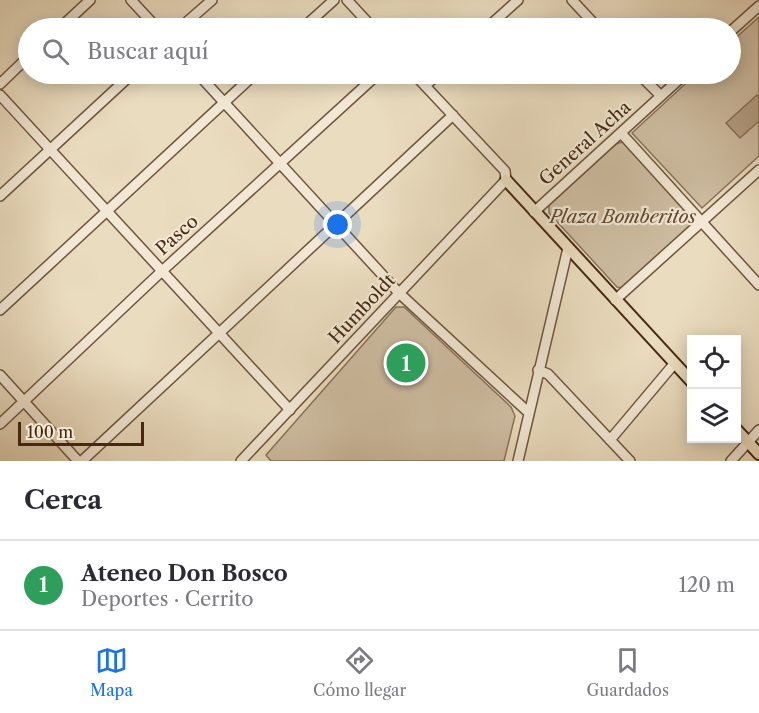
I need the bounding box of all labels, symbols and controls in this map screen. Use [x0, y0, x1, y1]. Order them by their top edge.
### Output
search box [18, 18, 741, 84]
icon: search [39, 35, 72, 68]
text: Buscar aquí [87, 38, 209, 65]
street label: General Acha [535, 96, 636, 190]
park label: Plaza Bomberitos [548, 206, 696, 228]
street label: Pasco [151, 210, 203, 260]
your location [323, 210, 352, 239]
street label: Humboldt [324, 269, 400, 349]
map controls [687, 335, 741, 443]
button: locate [687, 335, 741, 389]
pin: 1 [386, 340, 426, 386]
button: layers [687, 389, 741, 443]
scale bar [18, 419, 144, 446]
text: 100 m [27, 422, 73, 442]
text: Cerca [24, 484, 102, 516]
text: Ateneo Don Bosco [81, 560, 288, 587]
text: 1 [39, 573, 48, 597]
text: 120 m [678, 573, 735, 597]
text: Deportes · Cerrito [81, 587, 254, 611]
tab: Mapa [90, 644, 133, 700]
tab: Cómo llegar [313, 644, 406, 700]
tab: Guardados [586, 644, 669, 700]

